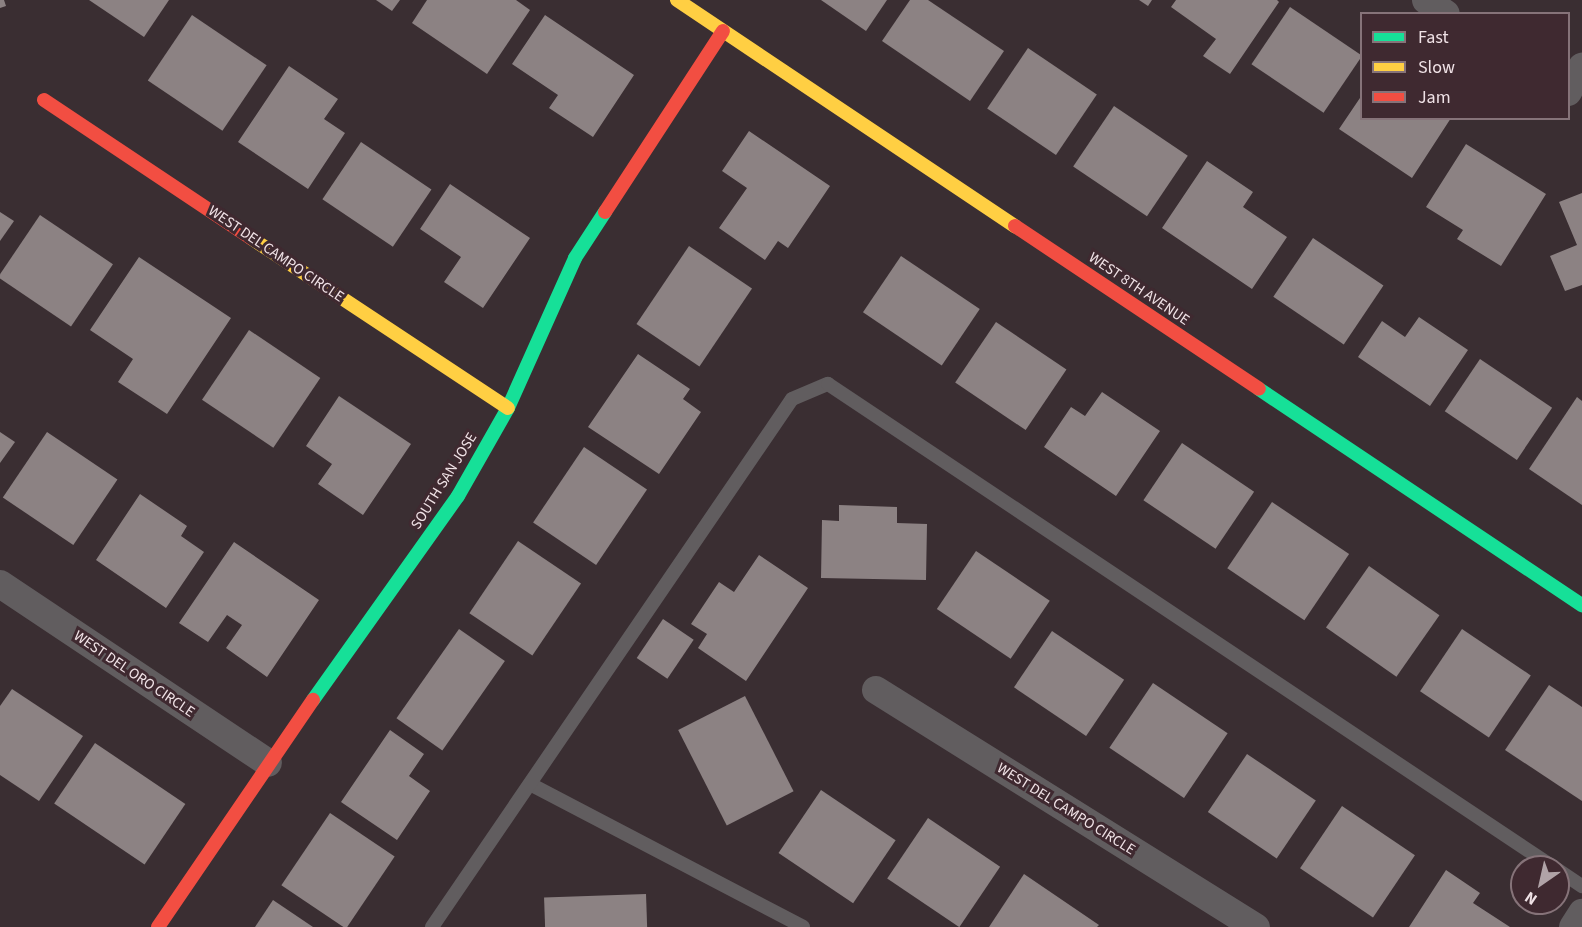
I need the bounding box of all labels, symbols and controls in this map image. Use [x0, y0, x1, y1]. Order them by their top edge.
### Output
legend [1360, 12, 1570, 120]
text: Fast [1418, 25, 1449, 50]
text: Slow [1418, 55, 1455, 80]
text: Jam [1418, 85, 1451, 110]
street label: WEST DEL CAMPO CIRCLE [205, 202, 347, 306]
street label: WEST 8TH AVENUE [1085, 249, 1193, 329]
street label: SOUTH SAN JOSE [407, 429, 481, 533]
street label: WEST DEL ORO CIRCLE [70, 627, 198, 721]
street label: WEST DEL CAMPO CIRCLE [993, 759, 1139, 859]
north arrow [1510, 855, 1570, 915]
text: N [1520, 886, 1542, 910]

